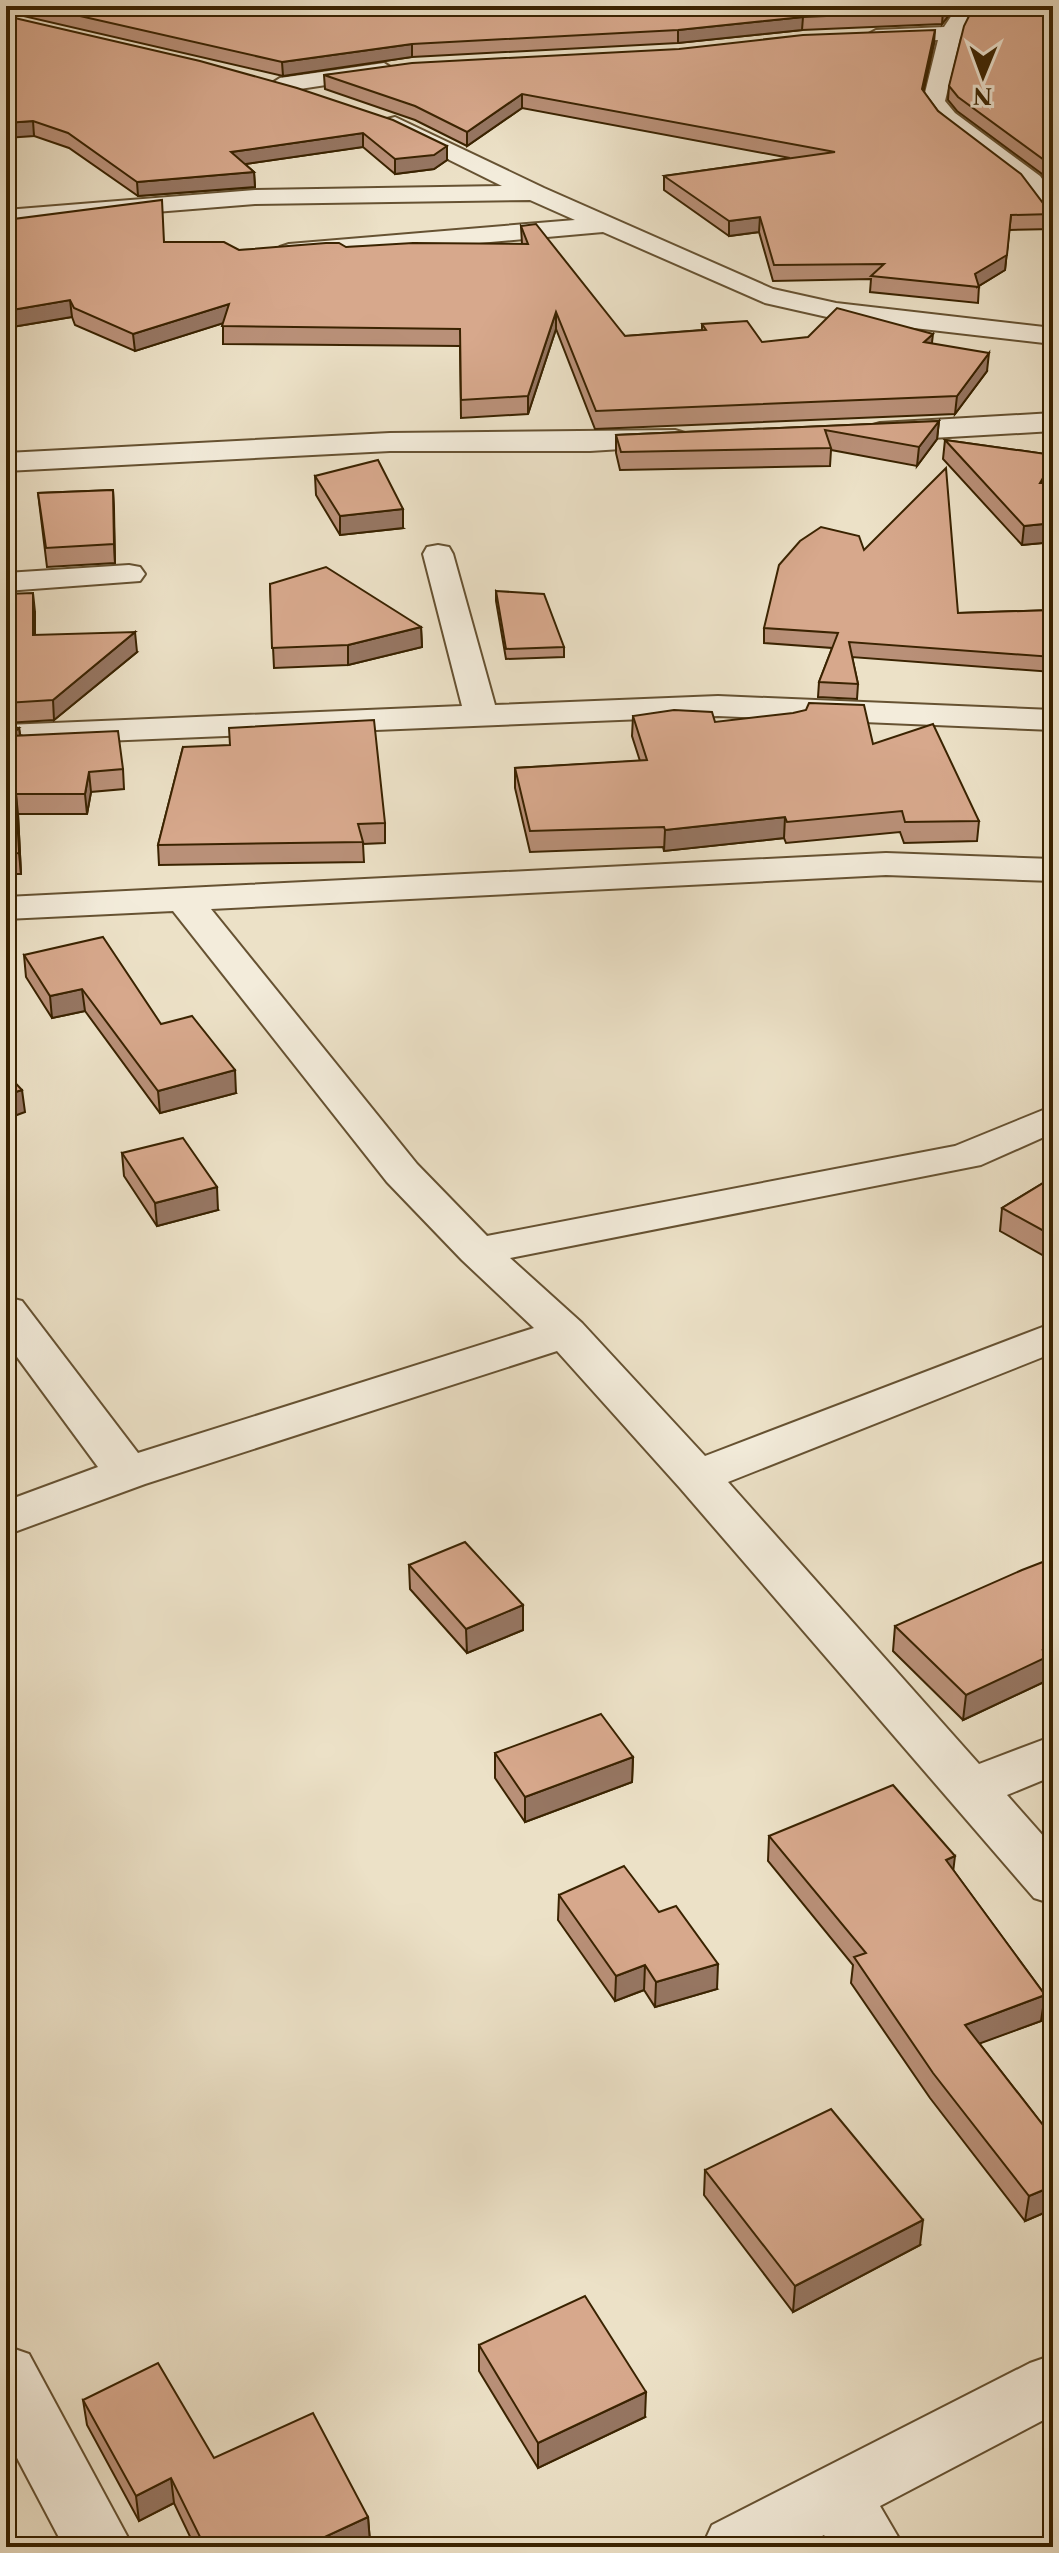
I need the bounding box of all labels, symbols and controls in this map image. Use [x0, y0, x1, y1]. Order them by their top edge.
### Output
north arrow [943, 36, 1023, 116]
text: N [973, 82, 992, 109]

